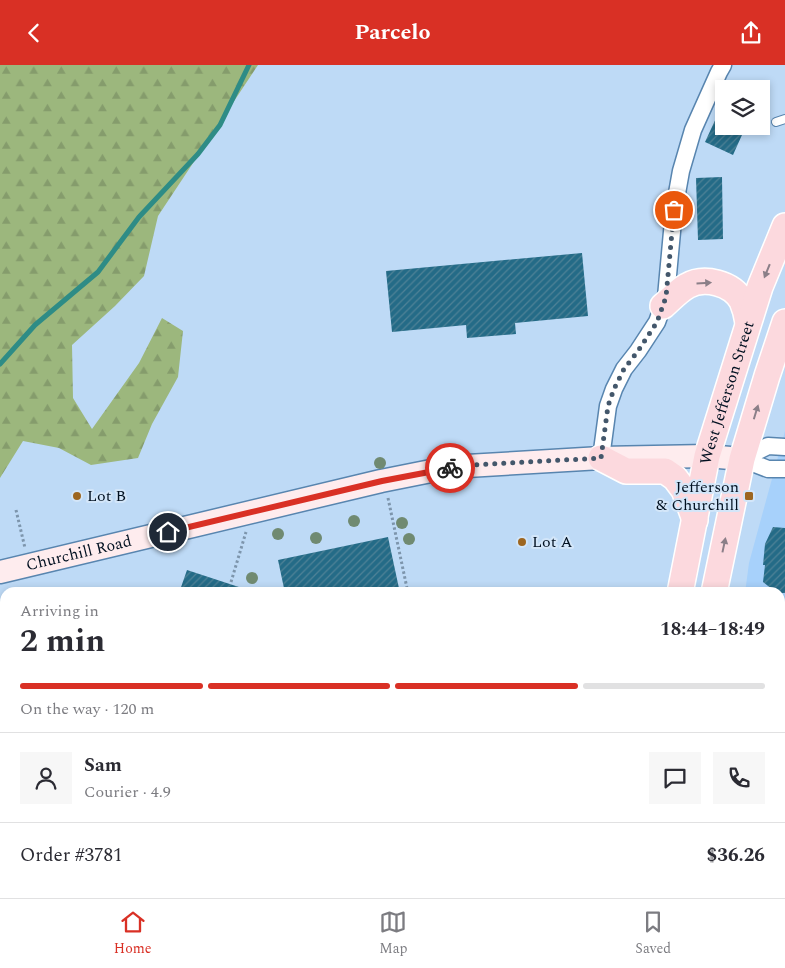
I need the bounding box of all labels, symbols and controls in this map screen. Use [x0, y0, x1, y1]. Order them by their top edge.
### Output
text: Parcelo [354, 16, 431, 49]
icon: back [20, 19, 48, 47]
icon: share [737, 19, 765, 47]
map controls [715, 80, 770, 135]
button: layers [715, 80, 770, 135]
pin [653, 189, 695, 231]
icon: bag [660, 196, 688, 224]
one-way arrow [763, 264, 771, 279]
one-way arrow [696, 278, 712, 286]
street label: West Jefferson Street [694, 318, 761, 466]
one-way arrow [753, 404, 761, 419]
courier [425, 443, 475, 493]
icon: bike [436, 454, 464, 482]
place label: Jefferson & Churchill [656, 475, 739, 517]
place label: Lot B [87, 484, 126, 508]
marker: Lot B [71, 490, 83, 502]
marker: Jefferson & Churchill [743, 490, 755, 502]
pin [147, 511, 189, 553]
icon: home [154, 518, 182, 546]
street label: Churchill Road [24, 529, 134, 577]
place label: Lot A [532, 530, 572, 554]
marker: Lot A [516, 536, 528, 548]
one-way arrow [720, 537, 728, 552]
text: Arriving in [20, 599, 99, 623]
text: 18:44–18:49 [660, 615, 765, 644]
text: 2 min [20, 617, 105, 666]
text: On the way · 120 m [20, 697, 154, 721]
text: Sam [84, 751, 122, 780]
button: person [20, 752, 72, 804]
button: chat [649, 752, 701, 804]
button: phone [713, 752, 765, 804]
text: Courier · 4.9 [84, 780, 171, 804]
text: Order #3781 [20, 841, 123, 870]
text: $36.26 [707, 841, 765, 870]
tab: Home [114, 908, 152, 959]
tab: Map [379, 908, 408, 959]
tab: Saved [635, 908, 671, 959]

